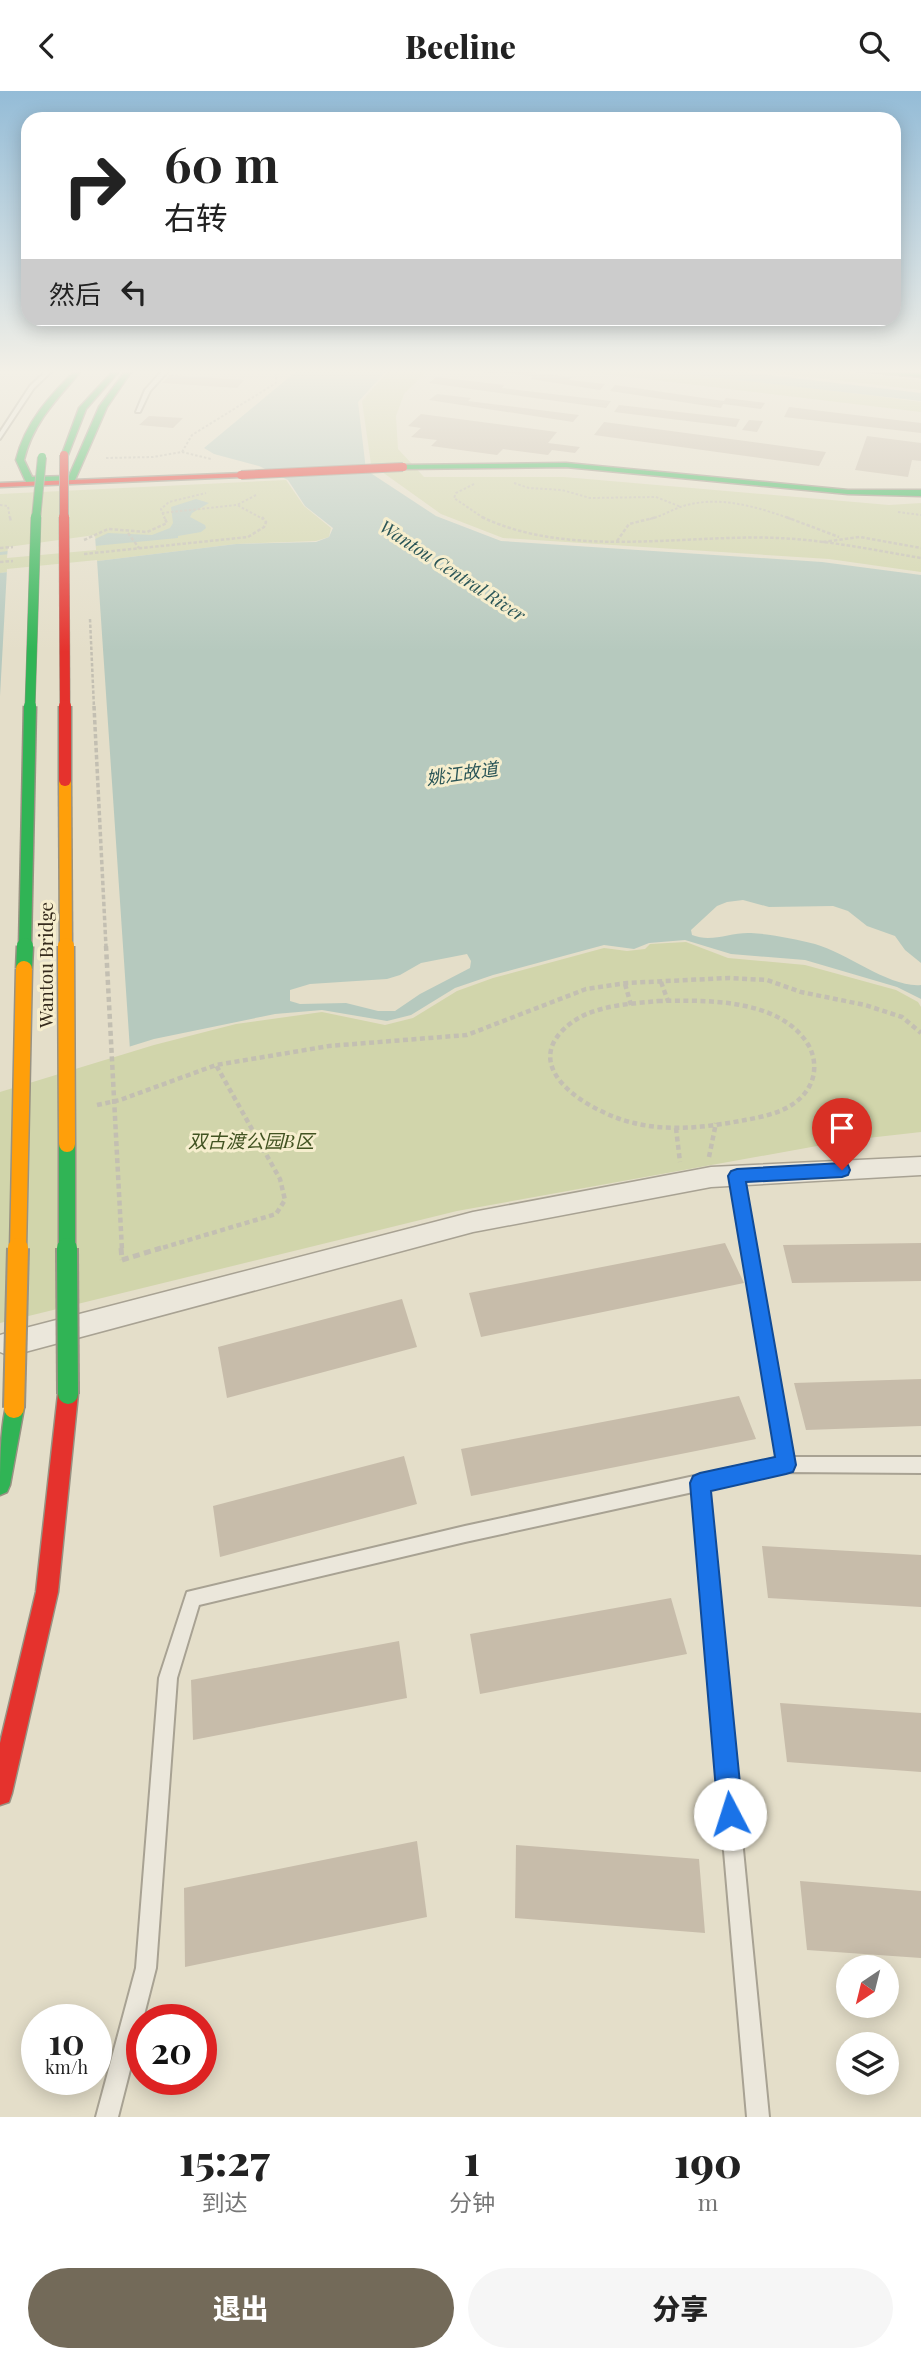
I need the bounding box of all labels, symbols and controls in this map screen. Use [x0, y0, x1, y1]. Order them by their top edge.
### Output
text: Beeline [405, 24, 516, 67]
icon: back [28, 27, 66, 65]
icon: search [855, 27, 893, 65]
text: 60 m [164, 130, 279, 195]
icon: right [49, 140, 140, 231]
text: 右转 [164, 195, 228, 238]
icon: left [115, 273, 153, 311]
text: 然后 [49, 276, 101, 311]
water label: Wantou Central River [375, 514, 531, 627]
water label: 姚江故道 [425, 756, 502, 790]
street label: Wantou Bridge [32, 902, 58, 1029]
pin [812, 1098, 872, 1170]
icon: arrive [823, 1109, 861, 1147]
park label: 双古渡公园B区 [188, 1127, 317, 1153]
position arrow [693, 1777, 767, 1851]
north arrow [836, 1955, 900, 2018]
map controls [836, 1955, 899, 2095]
speed limit sign: 20 [126, 2004, 217, 2095]
text: 10 [49, 2017, 84, 2064]
button: layers [836, 2032, 899, 2095]
text: km/h [45, 2055, 88, 2079]
text: 15:27 [179, 2131, 270, 2187]
text: 1 [464, 2131, 480, 2187]
text: 190 [674, 2133, 742, 2189]
text: 到达 [201, 2186, 247, 2217]
text: 分钟 [449, 2186, 495, 2217]
text: m [698, 2186, 718, 2217]
button: 退出 [28, 2268, 454, 2348]
button: 分享 [468, 2268, 893, 2348]

